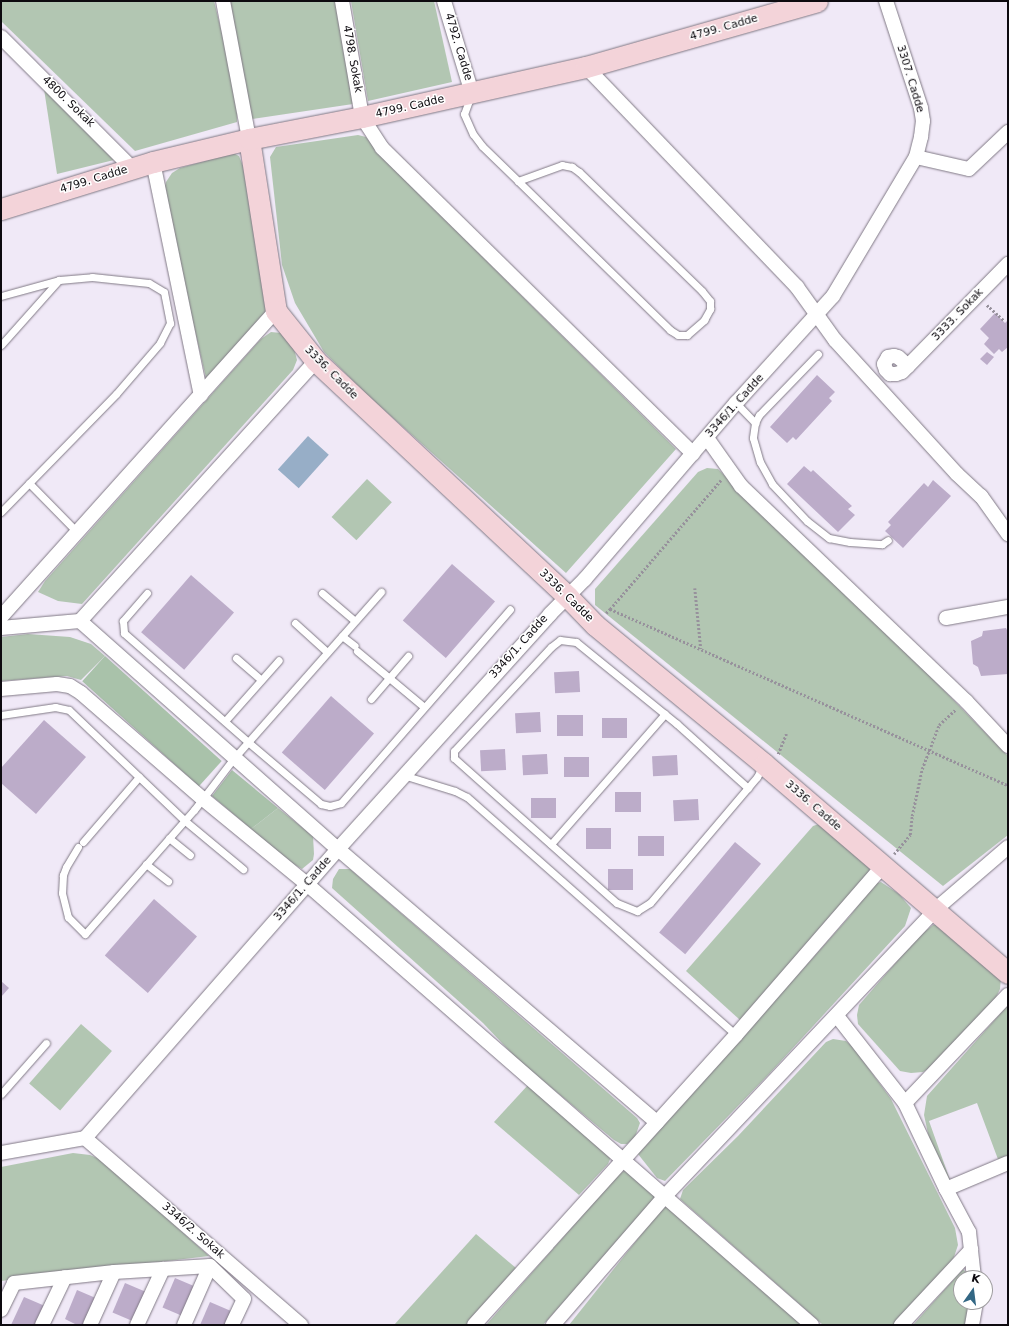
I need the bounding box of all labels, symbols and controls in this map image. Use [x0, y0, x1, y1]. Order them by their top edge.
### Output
street label: 4792. Cadde [441, 12, 475, 82]
street label: 4799. Cadde [688, 12, 760, 44]
street label: 4798. Sokak [340, 24, 364, 94]
street label: 3307. Cadde [893, 44, 927, 114]
street label: 4800. Sokak [39, 74, 97, 130]
street label: 4799. Cadde [374, 93, 446, 121]
street label: 4799. Cadde [59, 163, 129, 197]
street label: 3333. Sokak [930, 286, 986, 344]
street label: 3336. Cadde [302, 344, 360, 402]
street label: 3346/1. Cadde [703, 372, 767, 440]
street label: 3336. Cadde [536, 567, 596, 625]
street label: 3346/1. Cadde [487, 613, 551, 681]
street label: 3336. Cadde [782, 778, 844, 834]
street label: 3346/1. Cadde [271, 854, 335, 924]
street label: 3346/2. Sokak [159, 1200, 227, 1262]
north arrow [953, 1270, 993, 1310]
text: K [970, 1272, 981, 1286]

